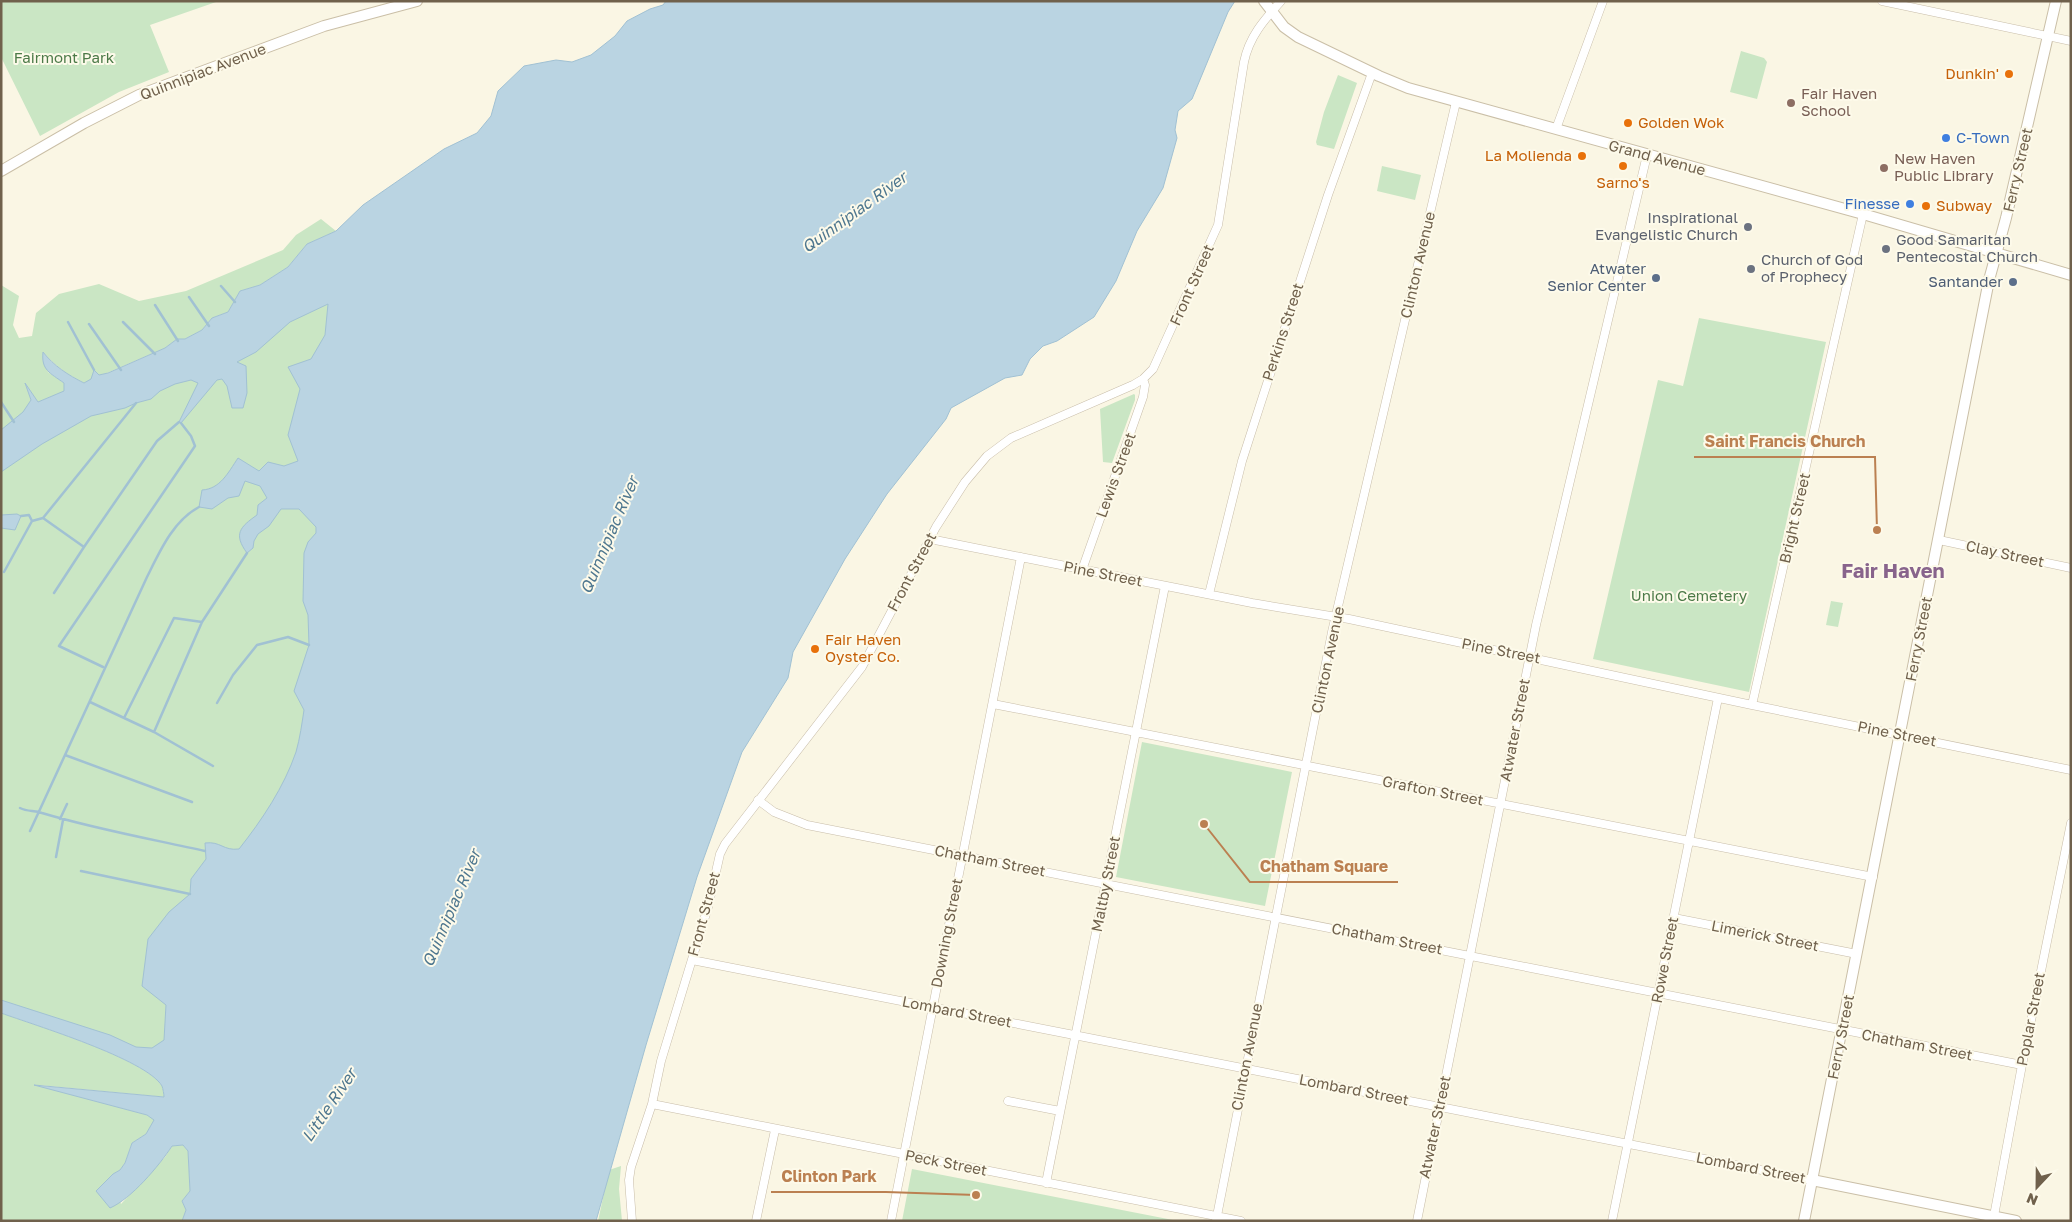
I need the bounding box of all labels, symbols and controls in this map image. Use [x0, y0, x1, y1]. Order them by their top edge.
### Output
street label: Quinnipiac Avenue [137, 39, 268, 103]
park label: Fairmont Park [14, 48, 115, 66]
place label: Dunkin' [1945, 64, 1999, 82]
marker: Dunkin' [2003, 68, 2015, 80]
place label: Fair Haven School [1801, 84, 1877, 119]
marker: Fair Haven School [1785, 97, 1797, 109]
place label: Golden Wok [1638, 113, 1725, 131]
marker: Golden Wok [1622, 117, 1634, 129]
street label: Ferry Street [1999, 126, 2035, 214]
place label: C-Town [1956, 128, 2010, 146]
marker: C-Town [1940, 132, 1952, 144]
street label: Grand Avenue [1607, 135, 1708, 179]
place label: La Molienda [1485, 146, 1572, 164]
place label: New Haven Public Library [1894, 149, 1994, 184]
marker: La Molienda [1576, 150, 1588, 162]
marker: Sarno's [1617, 160, 1629, 172]
marker: New Haven Public Library [1878, 162, 1890, 174]
water label: Quinnipiac River [798, 166, 913, 257]
place label: Sarno's [1596, 173, 1650, 191]
place label: Finesse [1845, 194, 1900, 212]
place label: Subway [1936, 196, 1993, 214]
marker: Finesse [1904, 198, 1916, 210]
marker: Subway [1920, 200, 1932, 212]
place label: Inspirational Evangelistic Church [1595, 208, 1738, 243]
street label: Clinton Avenue [1396, 209, 1438, 320]
marker: Inspirational Evangelistic Church [1742, 221, 1754, 233]
place label: Good Samaritan Pentecostal Church [1896, 230, 2038, 265]
street label: Front Street [1165, 241, 1217, 328]
marker: Good Samaritan Pentecostal Church [1880, 243, 1892, 255]
place label: Church of God of Prophecy [1761, 250, 1863, 285]
place label: Atwater Senior Center [1547, 259, 1646, 294]
marker: Church of God of Prophecy [1745, 263, 1757, 275]
marker: Atwater Senior Center [1650, 272, 1662, 284]
place label: Santander [1928, 272, 2003, 290]
marker: Santander [2007, 276, 2019, 288]
street label: Perkins Street [1258, 280, 1306, 383]
callout: Saint Francis Church [1694, 426, 1875, 457]
street label: Lewis Street [1091, 430, 1139, 520]
text: Saint Francis Church [1705, 431, 1865, 451]
water label: Quinnipiac River [575, 471, 644, 596]
street label: Bright Street [1775, 471, 1813, 565]
street label: Front Street [883, 529, 939, 614]
street label: Clay Street [1964, 536, 2046, 570]
street label: Pine Street [1062, 557, 1144, 589]
district label: Fair Haven [1841, 558, 1945, 582]
park label: Union Cemetery [1631, 586, 1748, 604]
street label: Ferry Street [1901, 595, 1935, 683]
street label: Clinton Avenue [1307, 604, 1347, 715]
place label: Fair Haven Oyster Co. [825, 630, 901, 665]
street label: Pine Street [1460, 634, 1542, 666]
marker: Fair Haven Oyster Co. [809, 643, 821, 655]
street label: Atwater Street [1495, 677, 1533, 783]
street label: Pine Street [1856, 717, 1938, 749]
street label: Grafton Street [1381, 771, 1485, 809]
street label: Maltby Street [1087, 834, 1123, 933]
street label: Chatham Street [933, 840, 1047, 880]
water label: Quinnipiac River [417, 844, 486, 969]
callout: Chatham Square [1250, 851, 1398, 882]
text: Chatham Square [1260, 856, 1388, 876]
street label: Front Street [683, 869, 723, 958]
street label: Downing Street [927, 876, 965, 989]
street label: Rowe Street [1647, 915, 1681, 1005]
street label: Limerick Street [1710, 916, 1821, 954]
street label: Chatham Street [1330, 918, 1444, 958]
street label: Poplar Street [2012, 970, 2048, 1067]
street label: Lombard Street [901, 992, 1014, 1030]
street label: Ferry Street [1823, 993, 1857, 1081]
street label: Clinton Avenue [1227, 1001, 1265, 1112]
street label: Chatham Street [1860, 1024, 1974, 1064]
water label: Little River [297, 1062, 362, 1145]
street label: Lombard Street [1298, 1070, 1411, 1108]
street label: Atwater Street [1414, 1074, 1454, 1180]
street label: Peck Street [904, 1145, 989, 1179]
street label: Lombard Street [1695, 1148, 1808, 1186]
callout: Clinton Park [771, 1161, 886, 1192]
north arrow [2012, 1162, 2062, 1212]
text: Clinton Park [781, 1166, 878, 1186]
text: N [2024, 1190, 2040, 1209]

